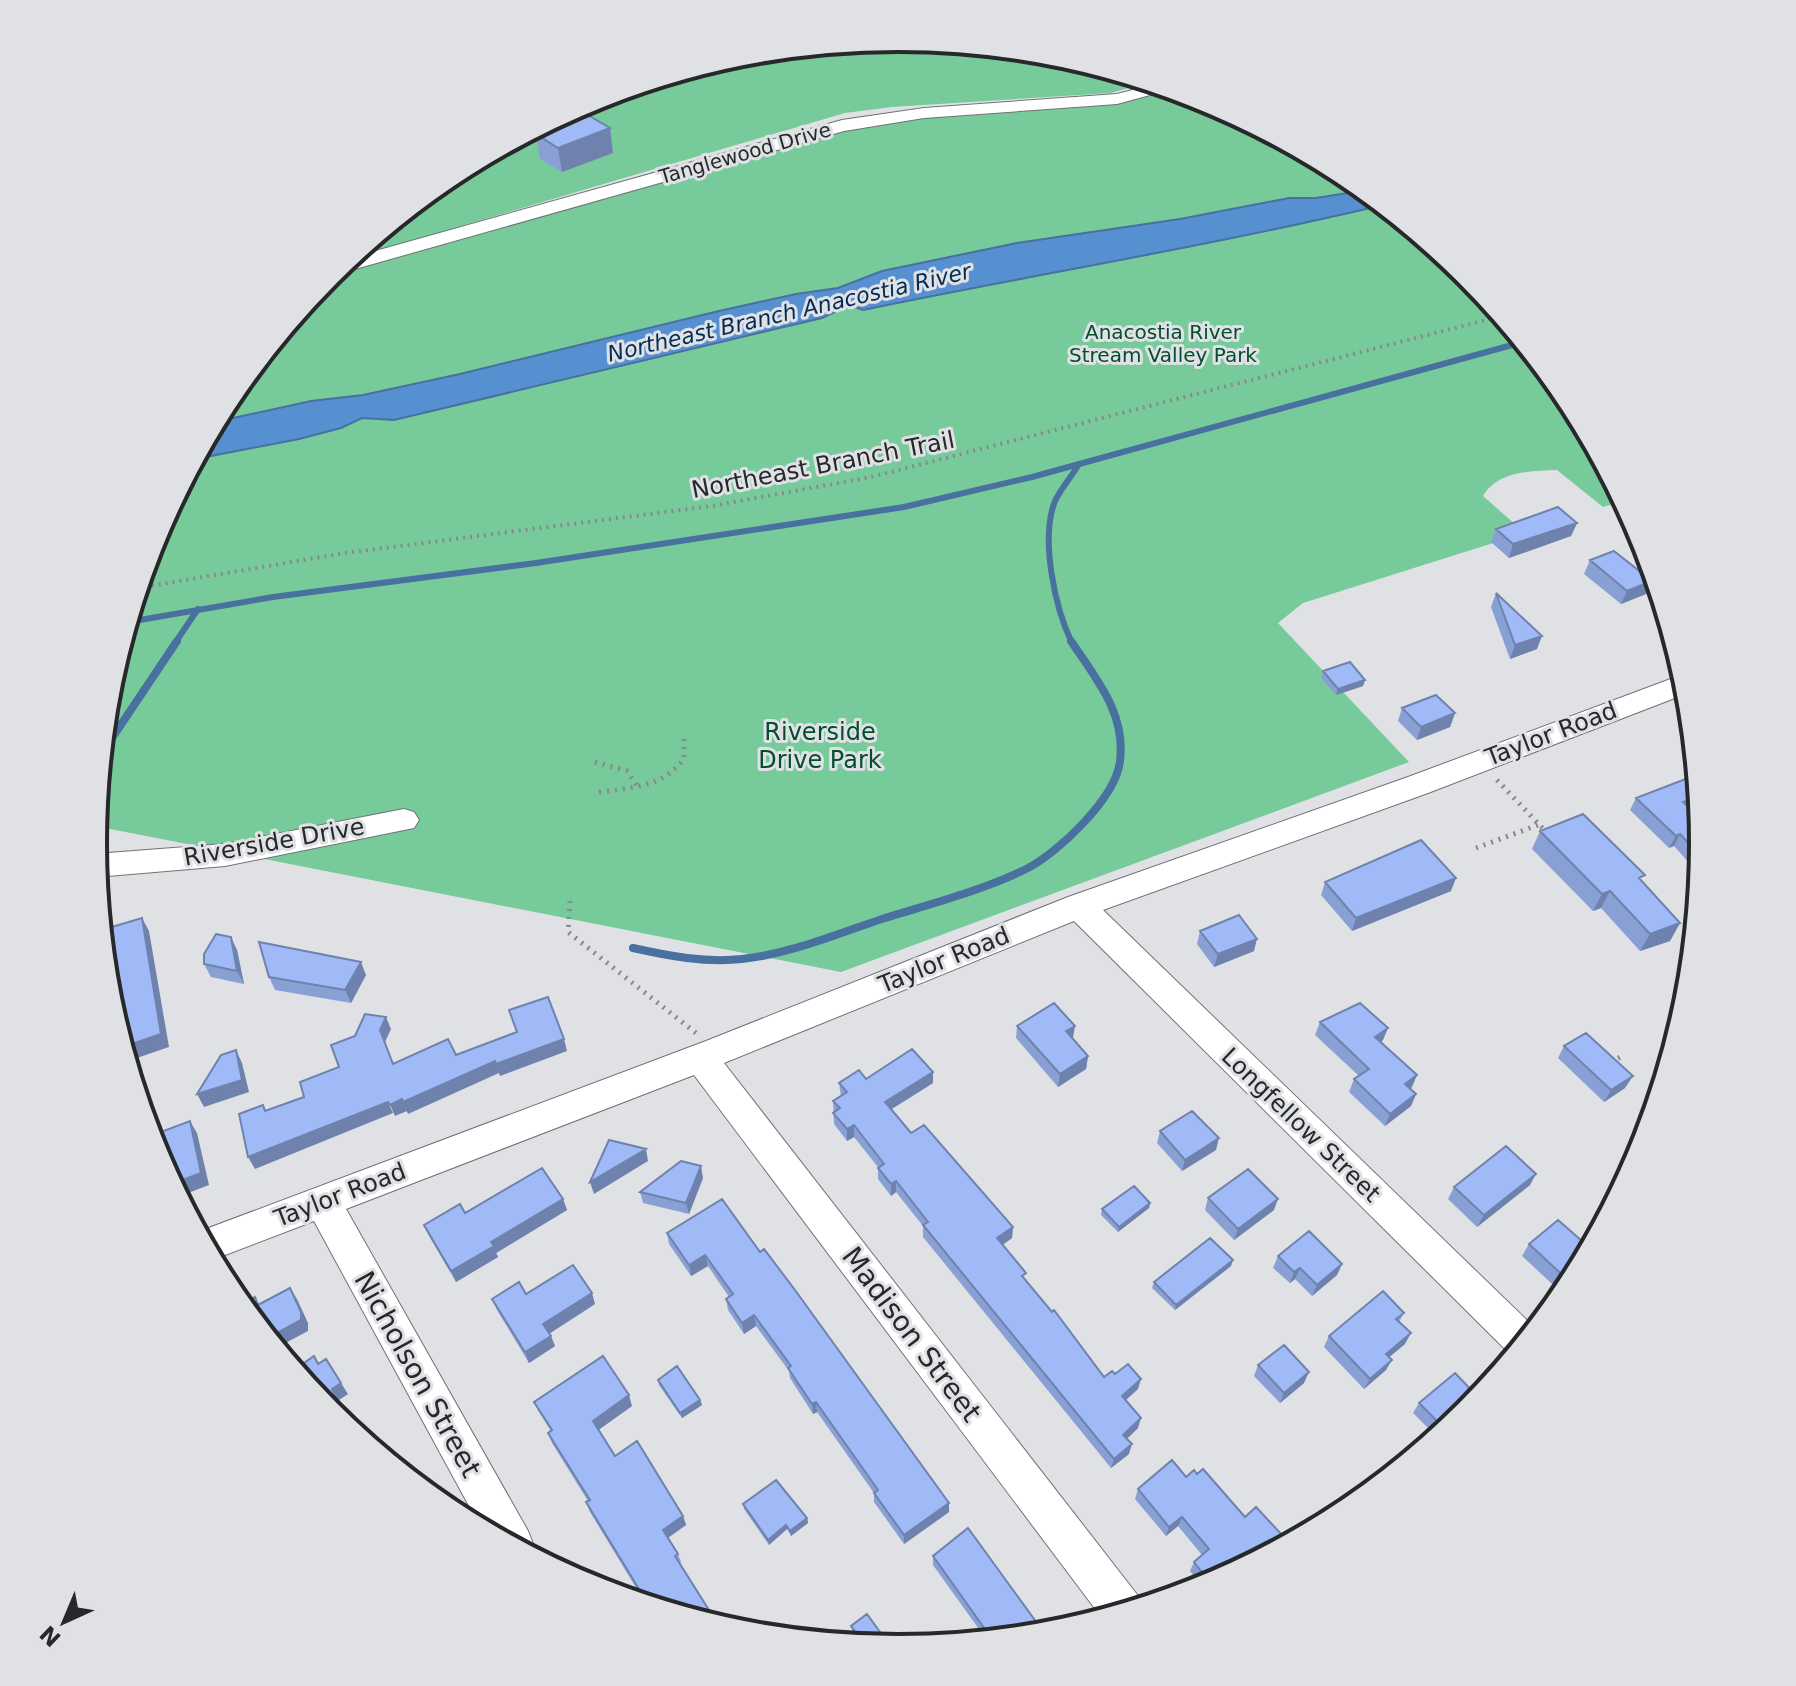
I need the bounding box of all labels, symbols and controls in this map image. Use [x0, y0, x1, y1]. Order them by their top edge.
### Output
street label: Tanglewood Drive [655, 117, 834, 189]
water label: Northeast Branch Anacostia River [605, 258, 975, 367]
park label: Anacostia River Stream Valley Park [1069, 320, 1257, 367]
street label: Northeast Branch Trail [689, 426, 957, 504]
street label: Taylor Road [1480, 696, 1621, 772]
park label: Riverside Drive Park [758, 718, 882, 774]
street label: Riverside Drive [181, 812, 367, 872]
street label: Taylor Road [874, 921, 1014, 999]
street label: Longfellow Street [1216, 1042, 1386, 1208]
street label: Taylor Road [269, 1157, 410, 1233]
street label: Madison Street [835, 1240, 988, 1428]
street label: Nicholson Street [347, 1266, 488, 1483]
north arrow [24, 1582, 104, 1662]
text: N [35, 1621, 66, 1651]

